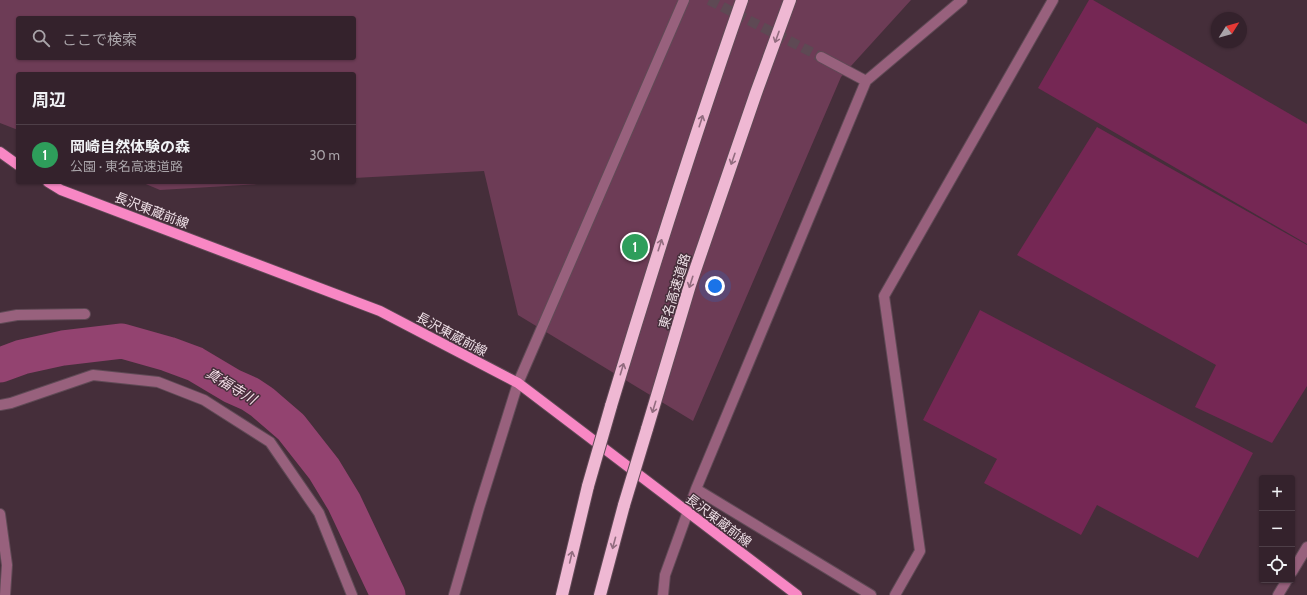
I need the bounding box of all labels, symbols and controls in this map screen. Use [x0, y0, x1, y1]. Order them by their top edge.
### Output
north arrow [1211, 12, 1247, 48]
search box [16, 16, 356, 60]
icon: search [30, 27, 52, 49]
one-way arrow [772, 30, 780, 42]
text: ここで検索 [62, 31, 137, 49]
text: 周辺 [32, 90, 66, 110]
one-way arrow [697, 116, 705, 128]
text: 岡崎自然体験の森 [70, 138, 190, 156]
text: 1 [43, 147, 47, 163]
text: 30 m [310, 147, 340, 163]
one-way arrow [729, 153, 736, 166]
text: 公園 · 東名高速道路 [70, 158, 183, 174]
street label: 長沢東蔵前線 [113, 189, 191, 231]
pin: 1 [622, 232, 648, 262]
one-way arrow [657, 238, 664, 251]
street label: 東名高速道路 [655, 251, 693, 331]
one-way arrow [687, 276, 694, 289]
your location [705, 276, 725, 296]
street label: 長沢東蔵前線 [414, 309, 490, 359]
one-way arrow [619, 363, 626, 376]
water label: 真福寺川 [202, 364, 261, 409]
one-way arrow [650, 400, 657, 413]
map controls [1259, 475, 1295, 583]
button: + [1259, 475, 1295, 511]
street label: 長沢東蔵前線 [683, 490, 755, 550]
button: − [1259, 511, 1295, 547]
one-way arrow [610, 536, 617, 549]
button: locate [1259, 547, 1295, 583]
one-way arrow [568, 551, 575, 564]

